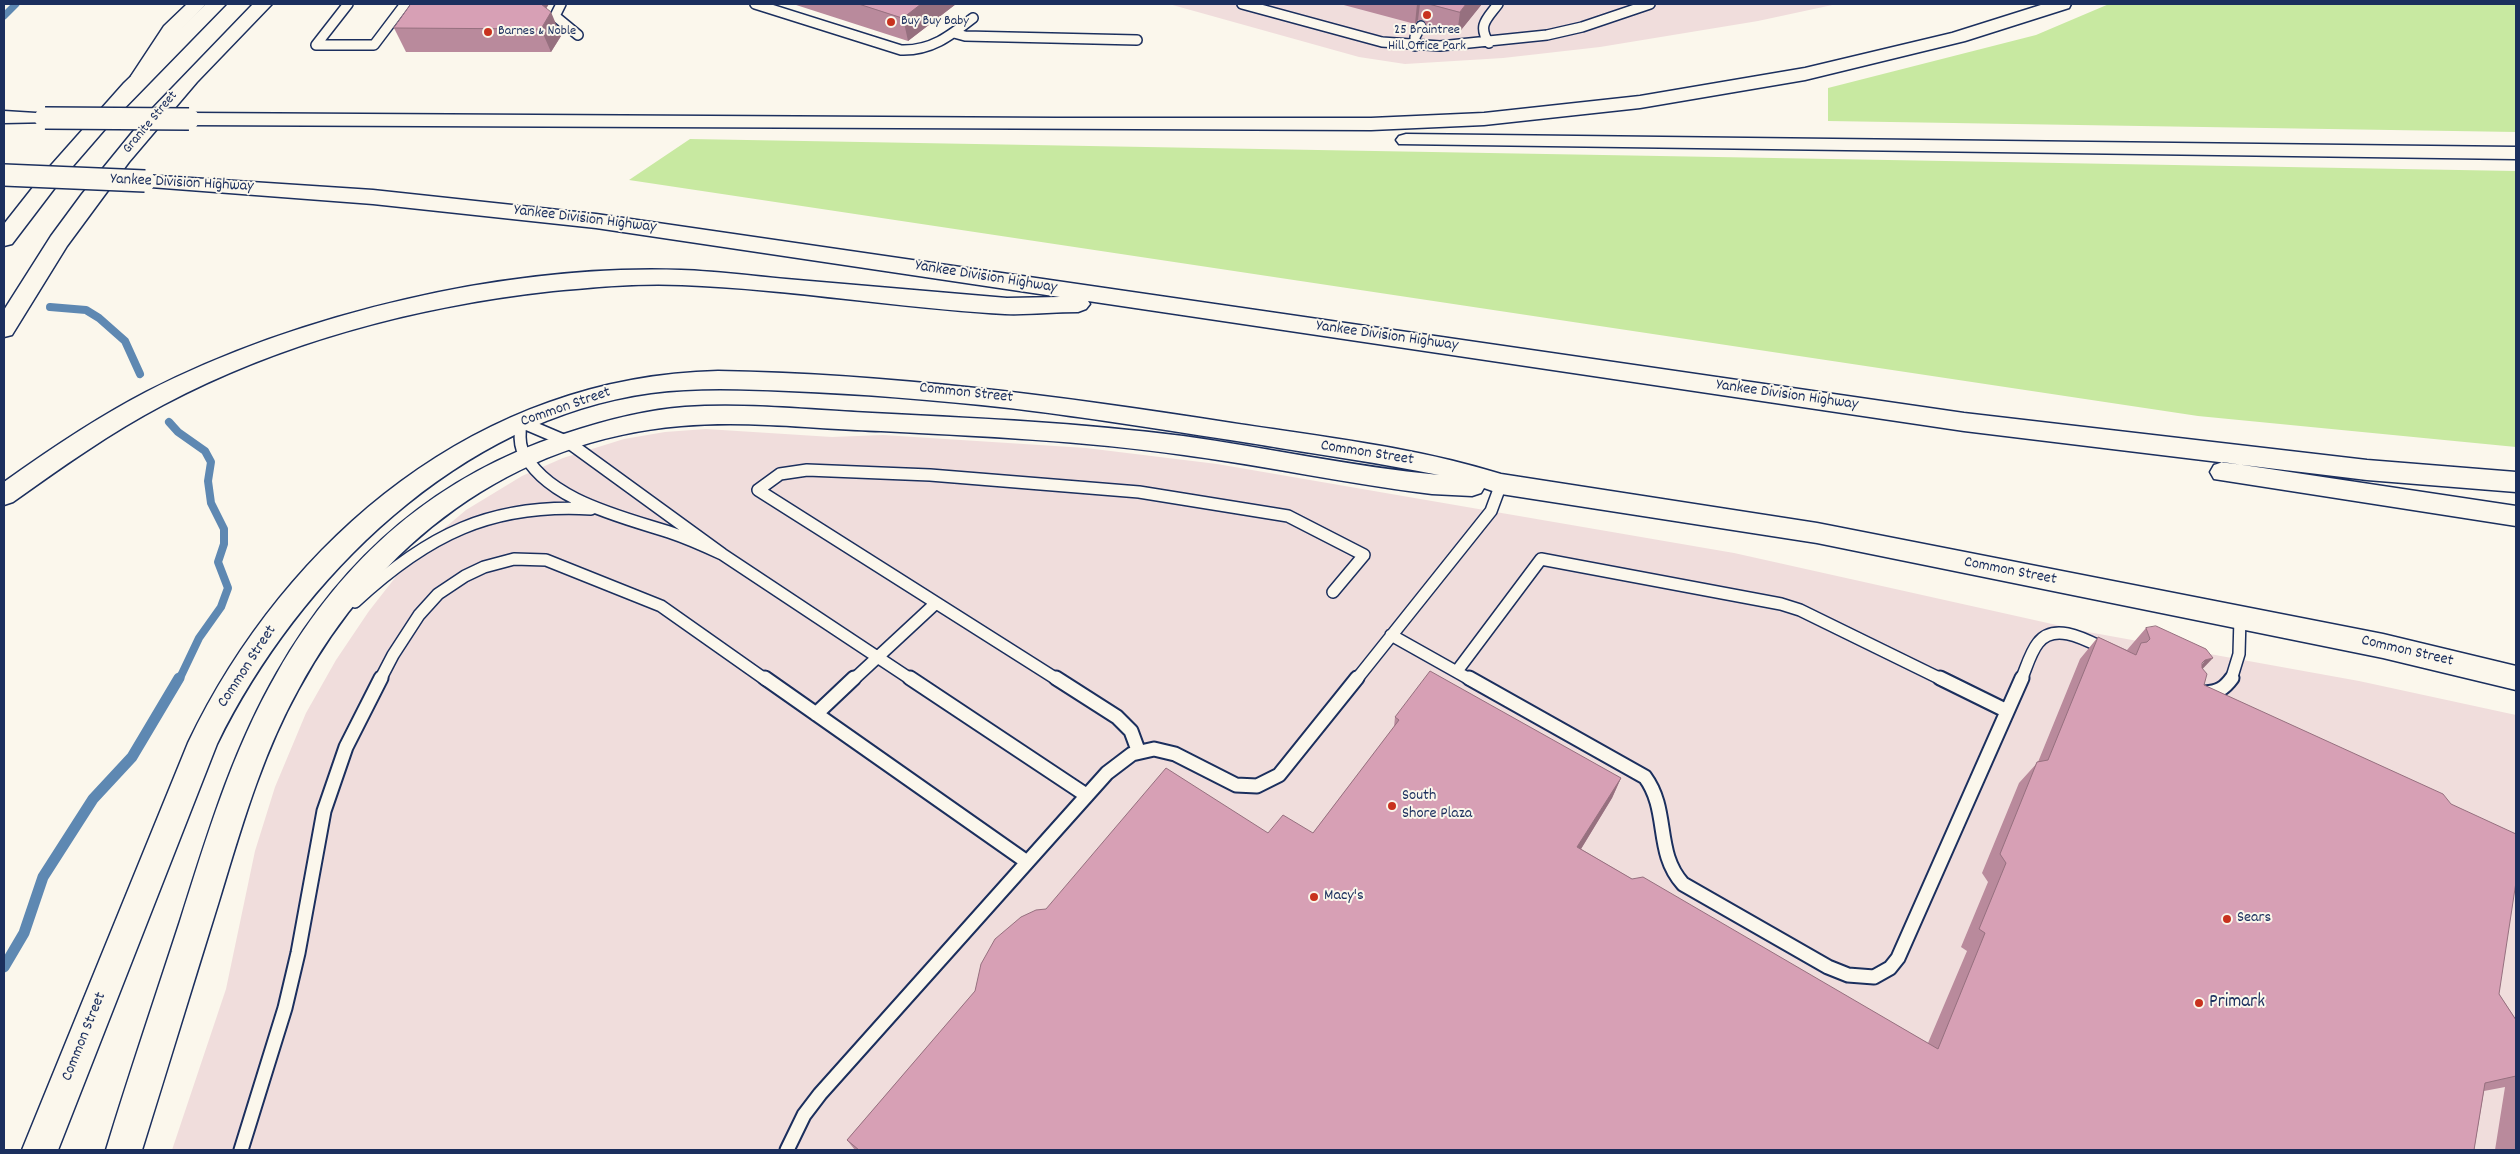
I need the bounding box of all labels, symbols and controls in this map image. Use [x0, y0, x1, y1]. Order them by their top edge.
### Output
marker: 25 Braintree Hill Office Park [1421, 9, 1433, 21]
place label: Buy Buy Baby [901, 14, 969, 30]
marker: Buy Buy Baby [885, 16, 897, 28]
place label: 25 Braintree Hill Office Park [1388, 23, 1466, 56]
place label: Barnes & Noble [498, 24, 576, 40]
marker: Barnes & Noble [482, 26, 494, 38]
street label: Granite Street [120, 88, 182, 158]
street label: Yankee Division Highway [110, 171, 254, 197]
street label: Yankee Division Highway [513, 202, 657, 238]
street label: Yankee Division Highway [914, 257, 1058, 299]
street label: Yankee Division Highway [1315, 318, 1459, 356]
street label: Yankee Division Highway [1715, 377, 1859, 415]
street label: Common Street [918, 380, 1014, 408]
street label: Common Street [518, 384, 614, 432]
street label: Common Street [1319, 437, 1415, 471]
street label: Common Street [1962, 554, 2058, 590]
street label: Common Street [214, 622, 282, 712]
street label: Common Street [2359, 632, 2455, 672]
place label: South Shore Plaza [1402, 787, 1472, 825]
marker: South Shore Plaza [1386, 800, 1398, 812]
place label: Macy's [1324, 887, 1364, 907]
marker: Macy's [1308, 891, 1320, 903]
place label: Sears [2237, 909, 2271, 929]
marker: Sears [2221, 913, 2233, 925]
street label: Common Street [58, 990, 112, 1084]
place label: Primark [2209, 992, 2265, 1014]
marker: Primark [2193, 997, 2205, 1009]

